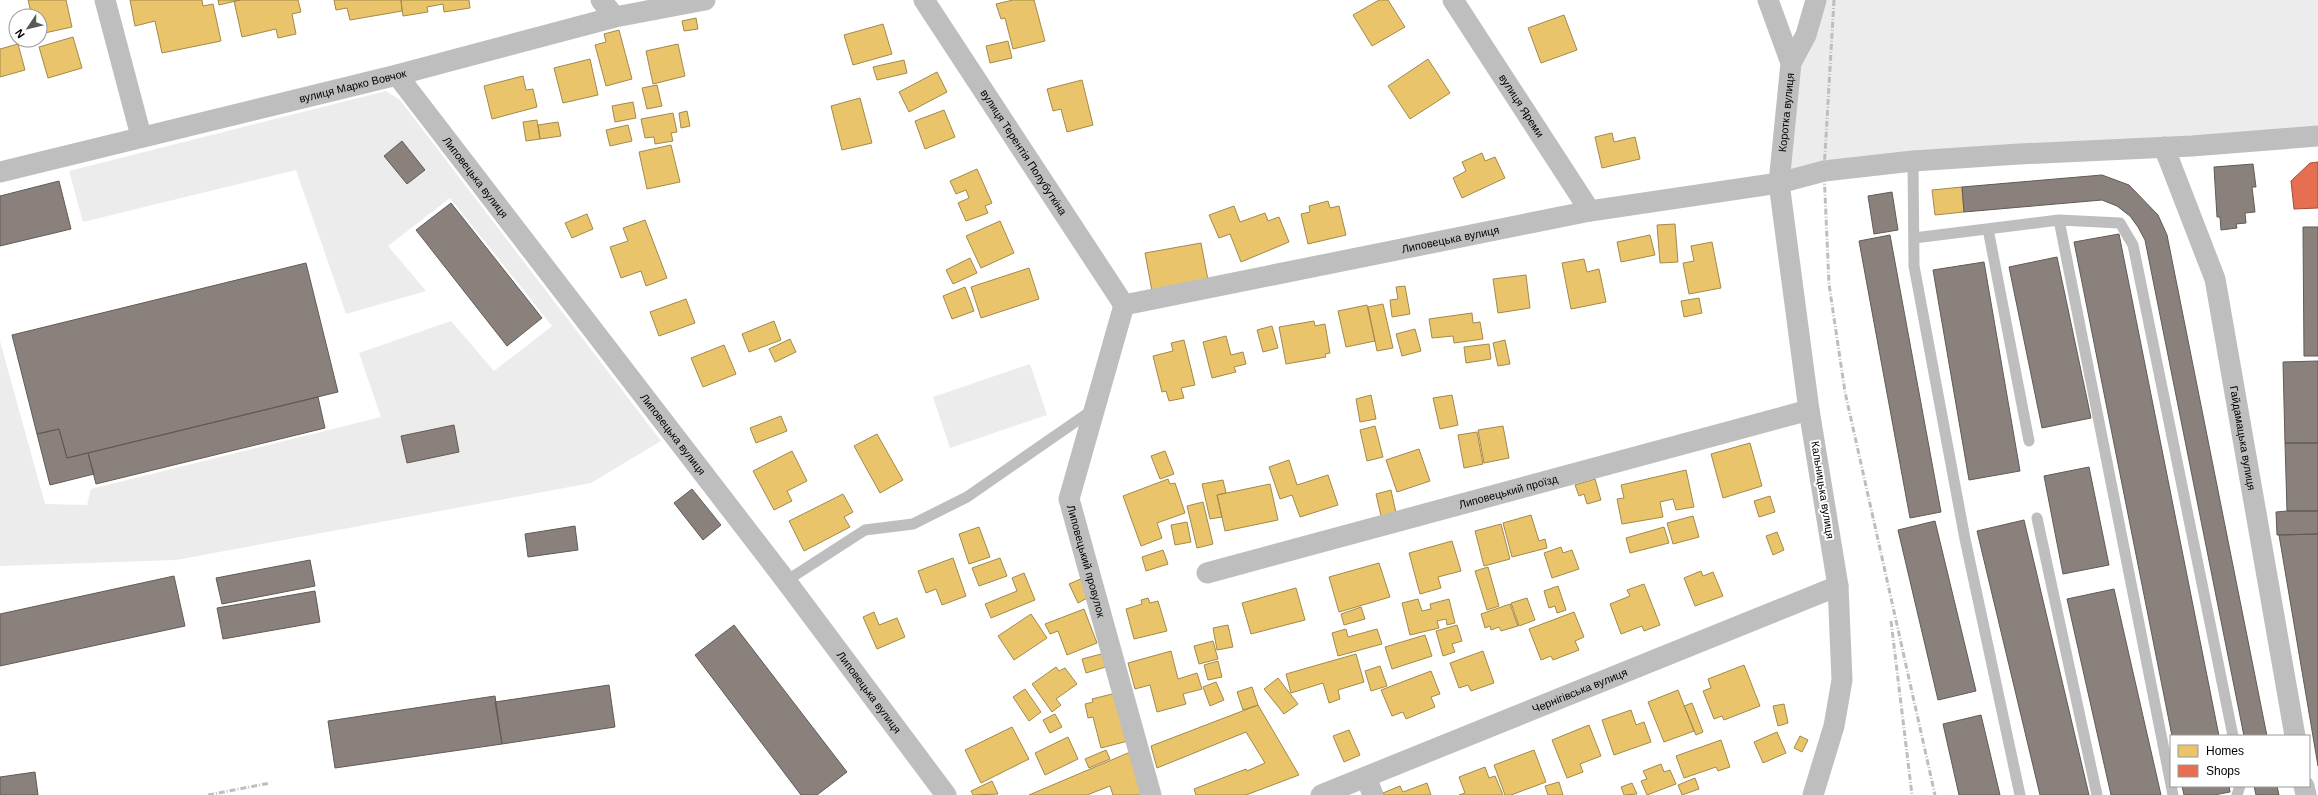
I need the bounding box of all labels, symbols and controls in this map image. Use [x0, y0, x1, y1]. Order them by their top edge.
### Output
north arrow [8, 8, 48, 48]
text: N [13, 27, 27, 40]
street label: вулиця Марко Вовчок [298, 67, 408, 105]
street label: вулиця Яреми [1497, 72, 1546, 139]
street label: Коротка вулиця [1776, 72, 1796, 153]
street label: вулиця Терентія Полубуткіна [978, 87, 1070, 218]
street label: Липовецька вулиця [441, 134, 511, 220]
street label: Липовецька вулиця [1401, 223, 1500, 255]
street label: Гайдамацька вулиця [2228, 385, 2258, 491]
street label: Липовецька вулиця [638, 391, 708, 477]
street label: Кальницька вулиця [1809, 440, 1837, 540]
street label: Липовецький проїзд [1457, 472, 1560, 511]
street label: Липовецький провулок [1065, 503, 1108, 619]
street label: Липовецька вулиця [835, 649, 904, 736]
street label: Чернігівська вулиця [1530, 666, 1629, 715]
legend [2170, 735, 2310, 787]
text: Homes [2206, 744, 2244, 758]
text: Shops [2206, 764, 2240, 778]

